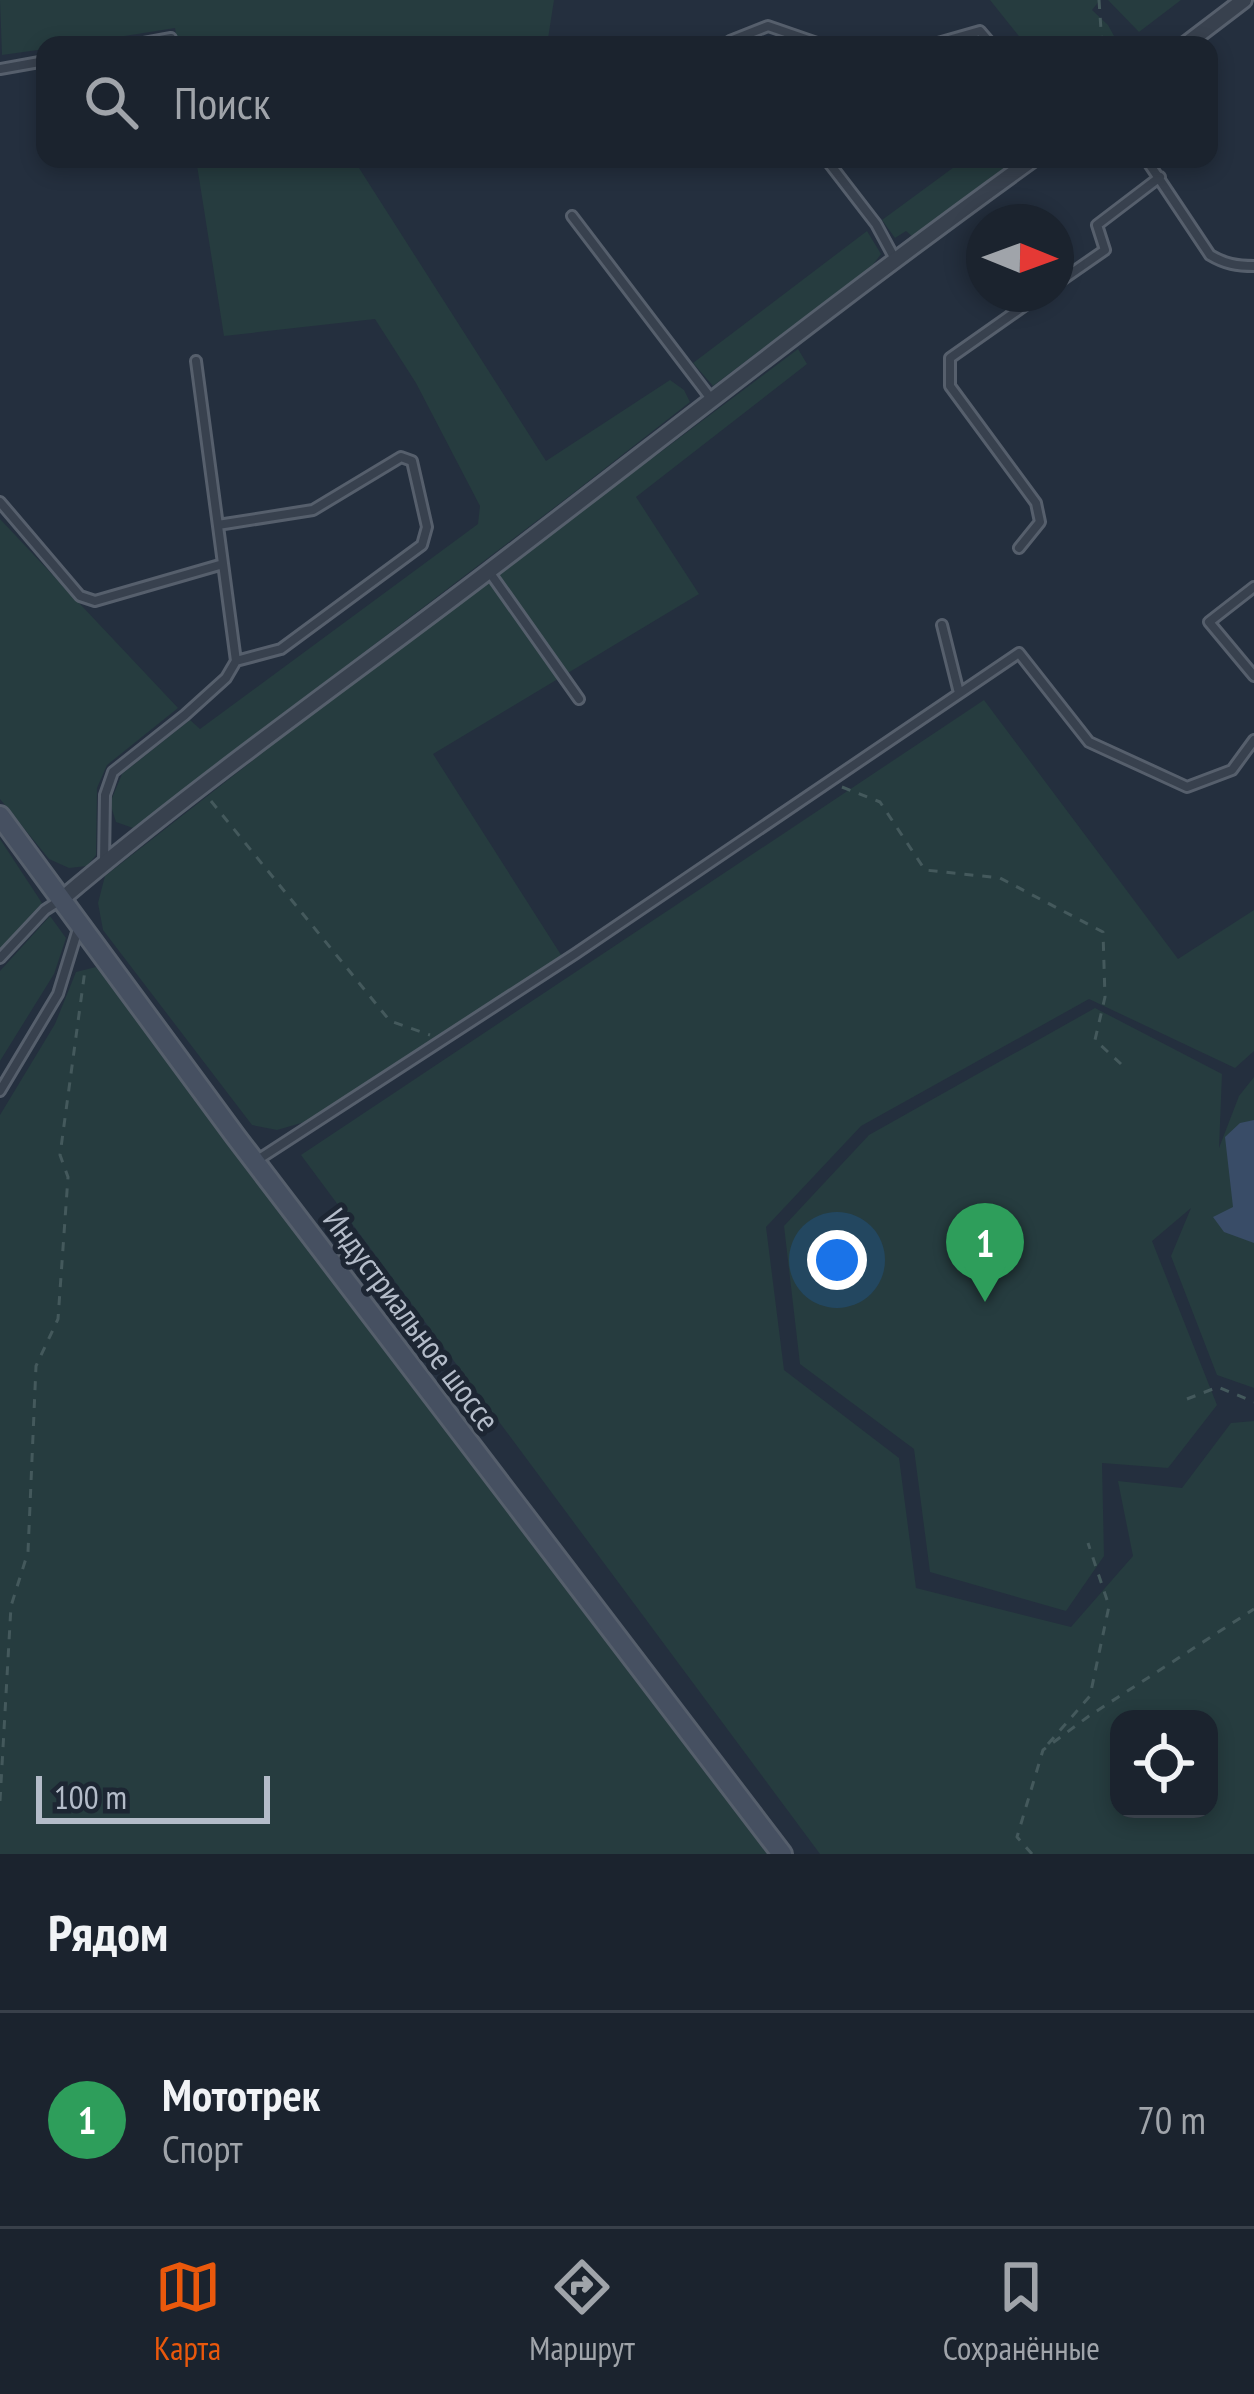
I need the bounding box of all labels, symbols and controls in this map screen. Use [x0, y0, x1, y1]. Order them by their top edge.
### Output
search box [36, 36, 1218, 168]
icon: search [78, 69, 144, 135]
text: Поиск [174, 73, 270, 131]
north arrow [966, 204, 1074, 312]
street label: Индустриальное шоссе [314, 1199, 510, 1439]
pin: 1 [946, 1203, 1024, 1302]
your location [807, 1230, 867, 1290]
map controls [1110, 1710, 1218, 1818]
button: locate [1110, 1710, 1218, 1818]
scale bar [36, 1770, 270, 1823]
text: 100 m [54, 1775, 127, 1818]
text: Рядом [48, 1899, 168, 1965]
text: Мототрек [162, 2065, 320, 2123]
text: 1 [78, 2094, 96, 2145]
text: 70 m [1137, 2094, 1206, 2145]
text: Спорт [162, 2123, 242, 2174]
tab: Карта [154, 2254, 221, 2369]
tab: Маршрут [529, 2254, 635, 2369]
tab: Сохранённые [943, 2254, 1100, 2369]

